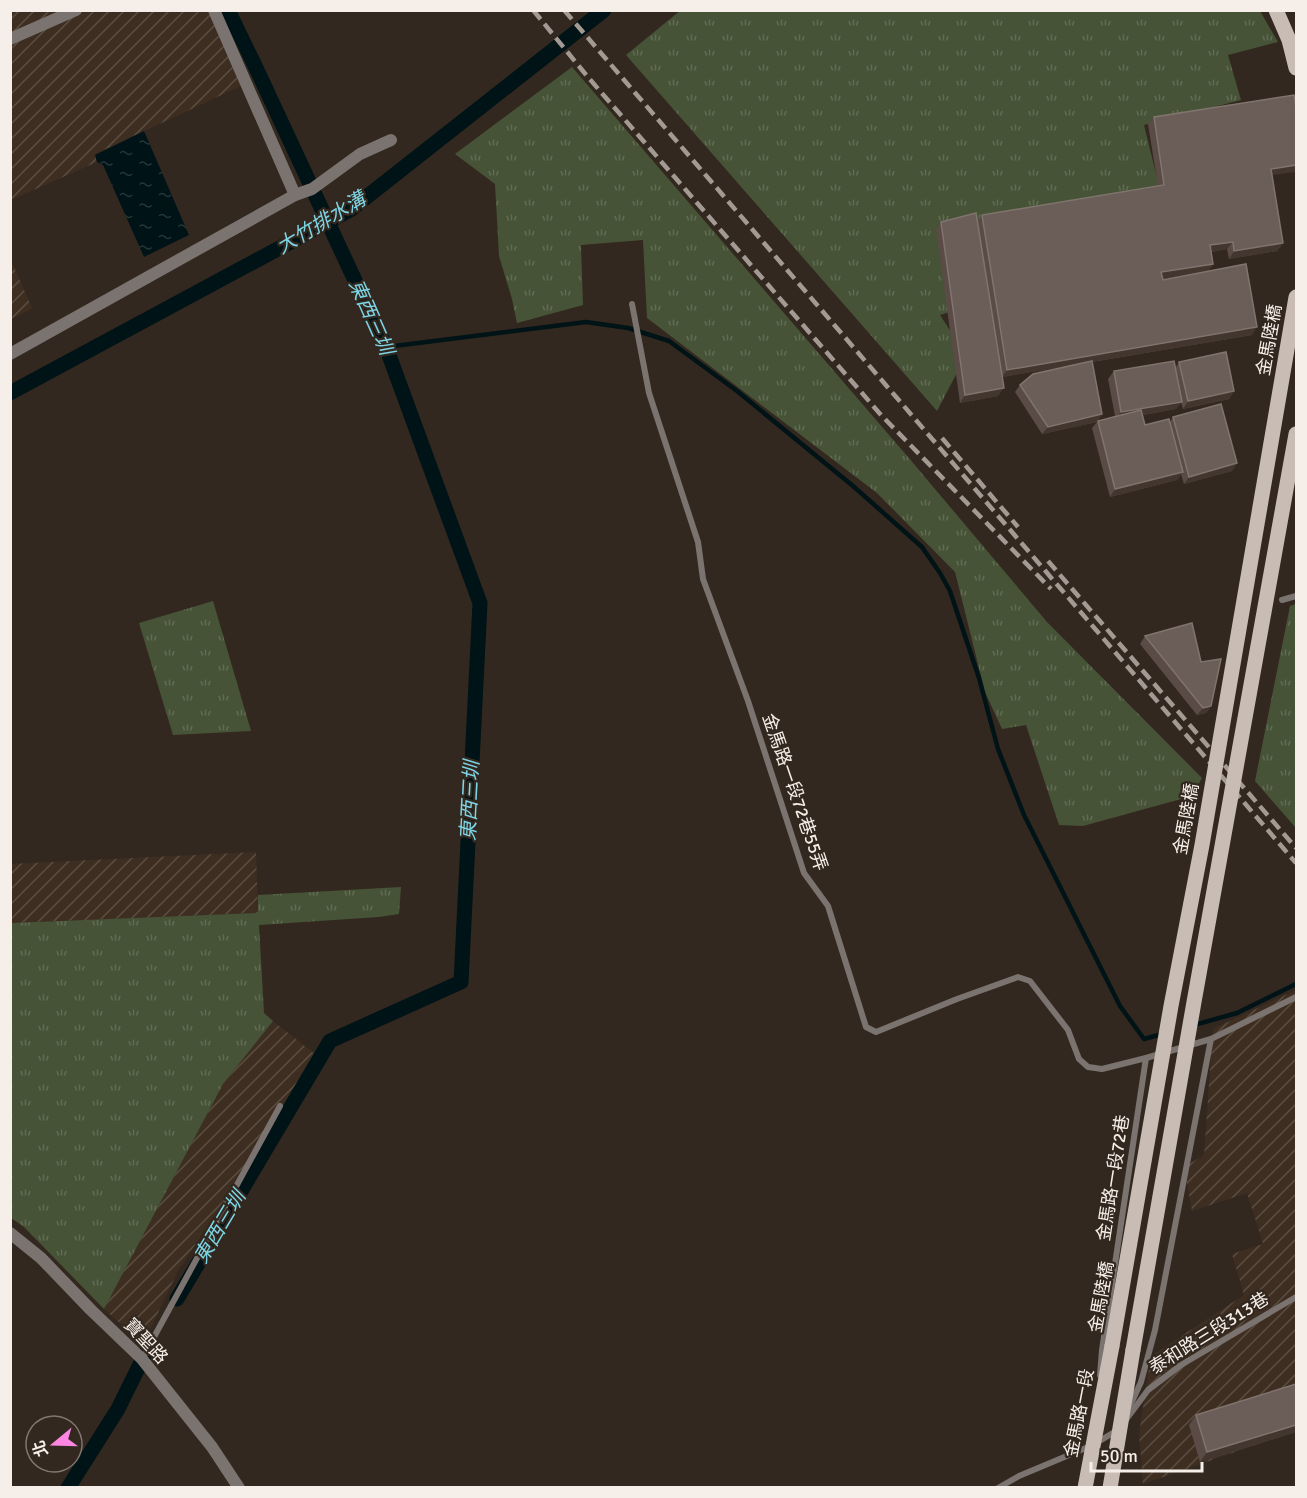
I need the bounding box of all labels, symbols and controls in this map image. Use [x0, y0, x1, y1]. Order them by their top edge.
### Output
water label: 大竹排水溝 [272, 185, 373, 259]
water label: 東西三圳 [343, 275, 400, 361]
street label: 金馬陸橋 [1252, 303, 1286, 377]
street label: 金馬路一段72巷55弄 [758, 710, 832, 874]
water label: 東西三圳 [455, 757, 485, 842]
street label: 金馬陸橋 [1169, 782, 1203, 856]
street label: 金馬路一段72巷 [1092, 1113, 1134, 1243]
water label: 東西三圳 [189, 1184, 253, 1268]
street label: 金馬陸橋 [1084, 1260, 1118, 1334]
street label: 泰和路三段313巷 [1145, 1287, 1273, 1379]
street label: 寶聖路 [120, 1314, 172, 1368]
street label: 金馬路一段 [1060, 1367, 1098, 1459]
north arrow [24, 1414, 84, 1474]
scale bar [1091, 1435, 1202, 1473]
text: 北 [29, 1438, 53, 1459]
text: 50 m [1100, 1445, 1138, 1467]

